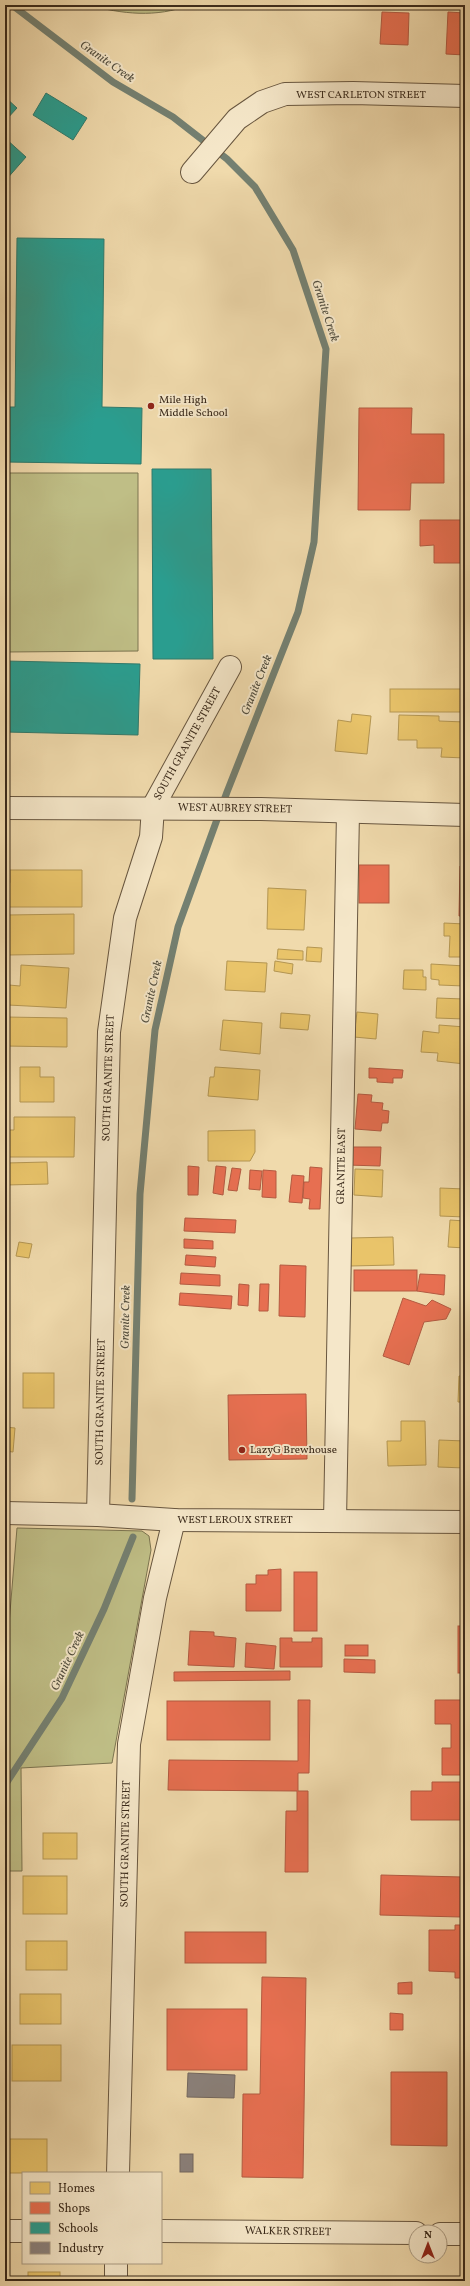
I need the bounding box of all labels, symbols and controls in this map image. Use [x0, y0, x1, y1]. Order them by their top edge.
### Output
water label: Granite Creek [76, 37, 138, 87]
street label: WEST CARLETON STREET [296, 88, 426, 103]
water label: Granite Creek [308, 278, 343, 344]
place label: Mile High Middle School [159, 393, 228, 421]
marker: Mile High Middle School [146, 401, 156, 411]
water label: Granite Creek [238, 652, 277, 718]
street label: SOUTH GRANITE STREET [151, 684, 226, 803]
street label: WEST AUBREY STREET [178, 801, 293, 818]
water label: Granite Creek [138, 959, 167, 1025]
street label: SOUTH GRANITE STREET [99, 1014, 119, 1142]
street label: GRANITE EAST [334, 1127, 350, 1204]
water label: Granite Creek [117, 1285, 135, 1349]
street label: SOUTH GRANITE STREET [92, 1338, 110, 1466]
place label: LazyG Brewhouse [250, 1443, 337, 1458]
marker: LazyG Brewhouse [237, 1445, 247, 1455]
street label: WEST LEROUX STREET [177, 1513, 293, 1528]
water label: Granite Creek [47, 1628, 89, 1693]
street label: SOUTH GRANITE STREET [117, 1780, 135, 1908]
legend [22, 2172, 162, 2264]
text: Homes [58, 2181, 95, 2197]
text: Shops [58, 2201, 90, 2217]
text: Schools [58, 2221, 98, 2237]
street label: WALKER STREET [245, 2224, 332, 2240]
north arrow [408, 2224, 448, 2264]
text: N [424, 2228, 432, 2243]
text: Industry [58, 2241, 104, 2257]

